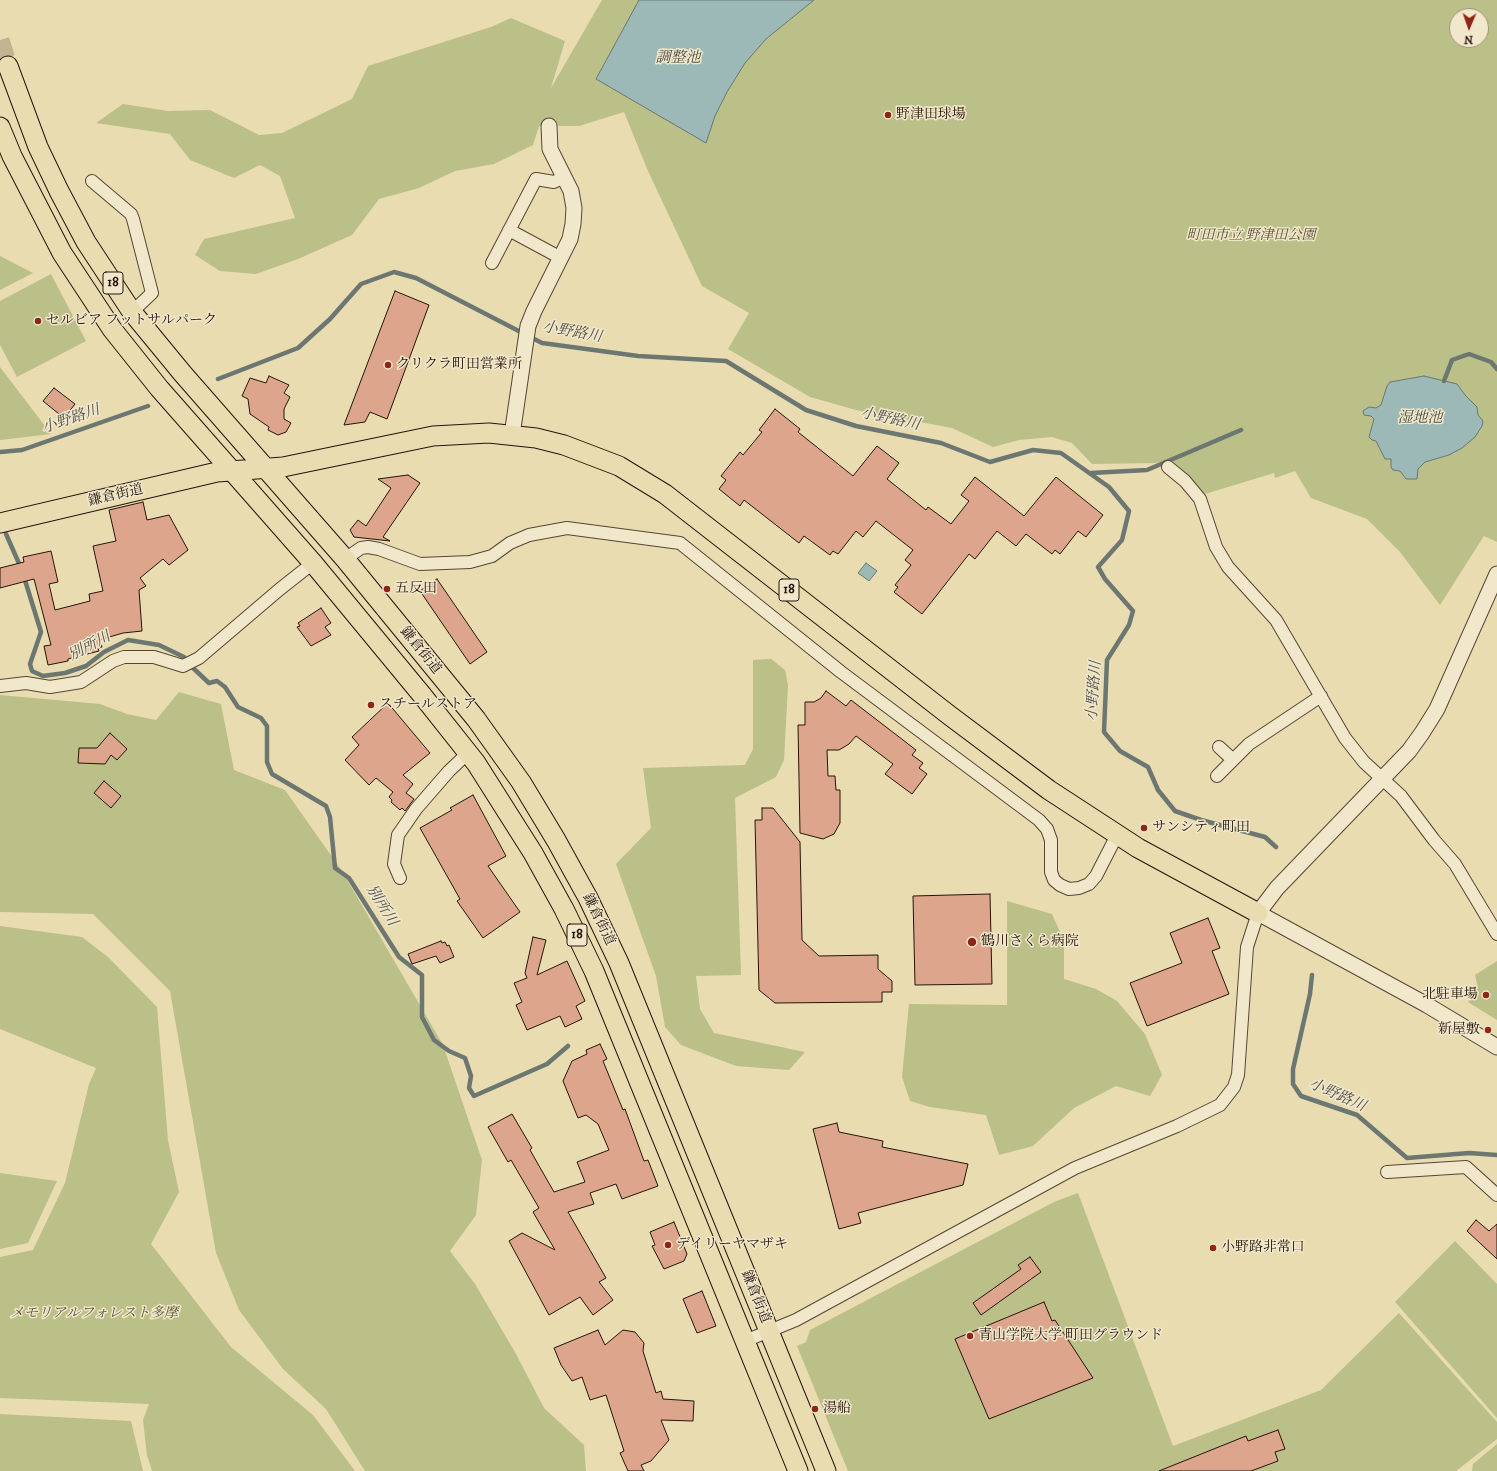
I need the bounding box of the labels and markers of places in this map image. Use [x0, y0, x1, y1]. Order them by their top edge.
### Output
place label: 野津田球場 [896, 107, 966, 123]
marker: 野津田球場 [883, 110, 893, 120]
place label: セルビア フットサルパーク [46, 313, 217, 329]
marker: セルビア フットサルパーク [33, 316, 43, 326]
place label: クリクラ町田営業所 [396, 357, 522, 373]
marker: クリクラ町田営業所 [383, 360, 393, 370]
place label: 五反田 [395, 581, 437, 597]
marker: 五反田 [382, 584, 392, 594]
place label: スチールストア [379, 697, 477, 713]
marker: スチールストア [366, 700, 376, 710]
place label: サンシティ町田 [1152, 820, 1250, 836]
marker: サンシティ町田 [1139, 823, 1149, 833]
place label: 鶴川さくら病院 [981, 934, 1079, 950]
marker: 鶴川さくら病院 [966, 936, 978, 948]
place label: 北駐車場 [1422, 987, 1478, 1003]
marker: 北駐車場 [1481, 990, 1491, 1000]
place label: 新屋敷 [1438, 1022, 1480, 1038]
marker: 新屋敷 [1483, 1025, 1493, 1035]
place label: デイリーヤマザキ [676, 1237, 788, 1253]
marker: デイリーヤマザキ [663, 1240, 673, 1250]
place label: 小野路非常口 [1221, 1240, 1305, 1256]
marker: 小野路非常口 [1208, 1243, 1218, 1253]
place label: 青山学院大学 町田グラウンド [978, 1328, 1163, 1344]
marker: 青山学院大学 町田グラウンド [965, 1331, 975, 1341]
place label: 湯船 [823, 1401, 851, 1417]
marker: 湯船 [810, 1404, 820, 1414]

